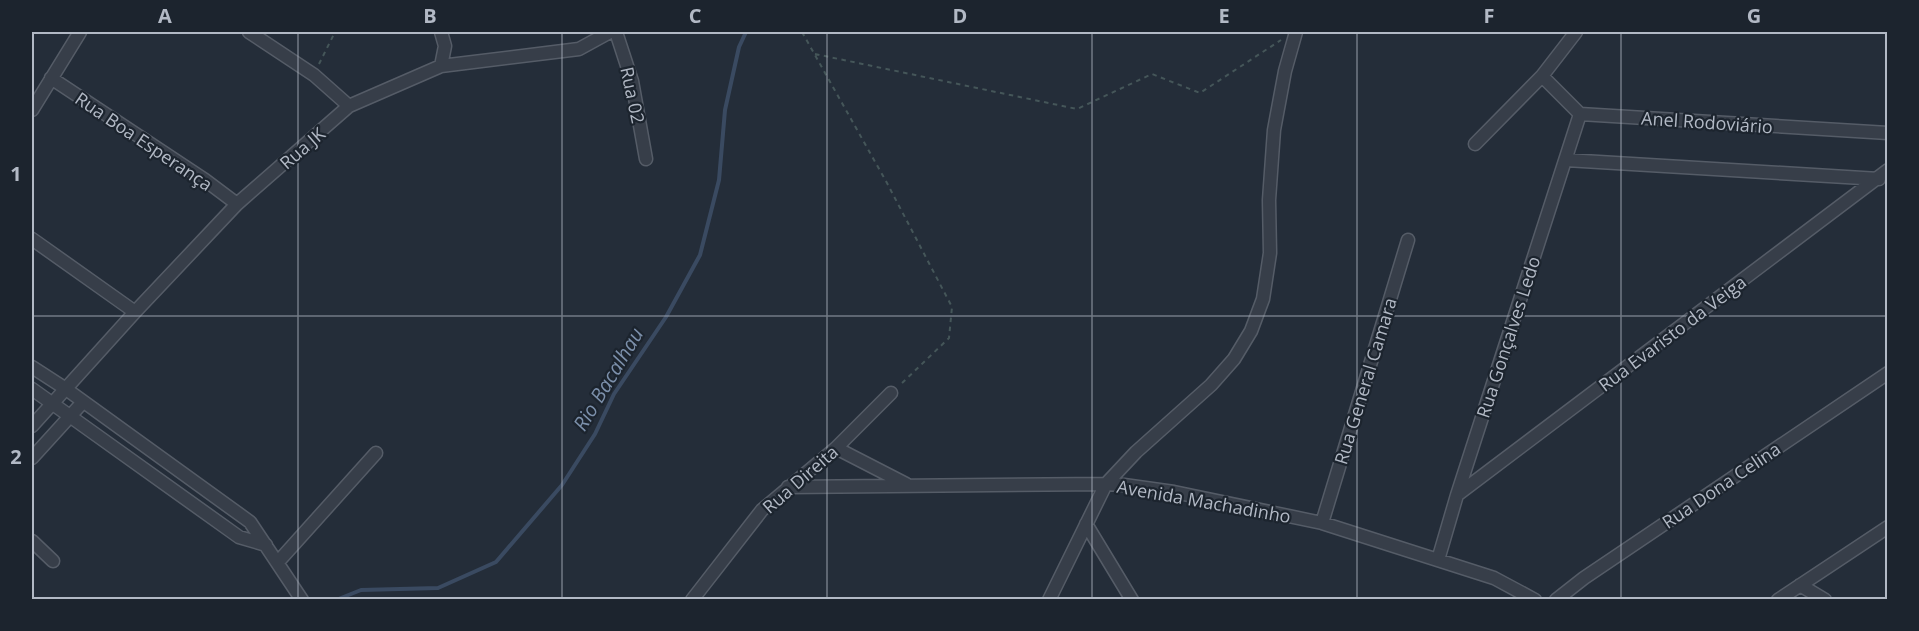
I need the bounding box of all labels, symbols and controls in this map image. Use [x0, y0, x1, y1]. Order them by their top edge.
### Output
text: A [158, 2, 172, 29]
text: B [423, 2, 437, 29]
text: C [689, 2, 702, 29]
text: D [953, 2, 967, 29]
text: E [1218, 2, 1230, 29]
text: F [1484, 2, 1494, 29]
text: G [1747, 2, 1761, 29]
street label: Rua 02 [615, 64, 651, 126]
street label: Rua Boa Esperança [71, 86, 217, 196]
street label: Anel Rodoviário [1640, 105, 1774, 139]
street label: Rua JK [274, 121, 330, 174]
text: 1 [10, 160, 22, 187]
street label: Rua Gonçalves Ledo [1471, 253, 1545, 421]
street label: Rua Evaristo da Veiga [1593, 270, 1751, 396]
street label: Rua General Camara [1328, 295, 1402, 467]
water label: Rio Bacalhau [567, 322, 649, 436]
street label: Rua Dona Celina [1657, 436, 1785, 534]
street label: Rua Direita [757, 439, 843, 519]
text: 2 [10, 443, 22, 470]
street label: Avenida Machadinho [1115, 474, 1293, 528]

